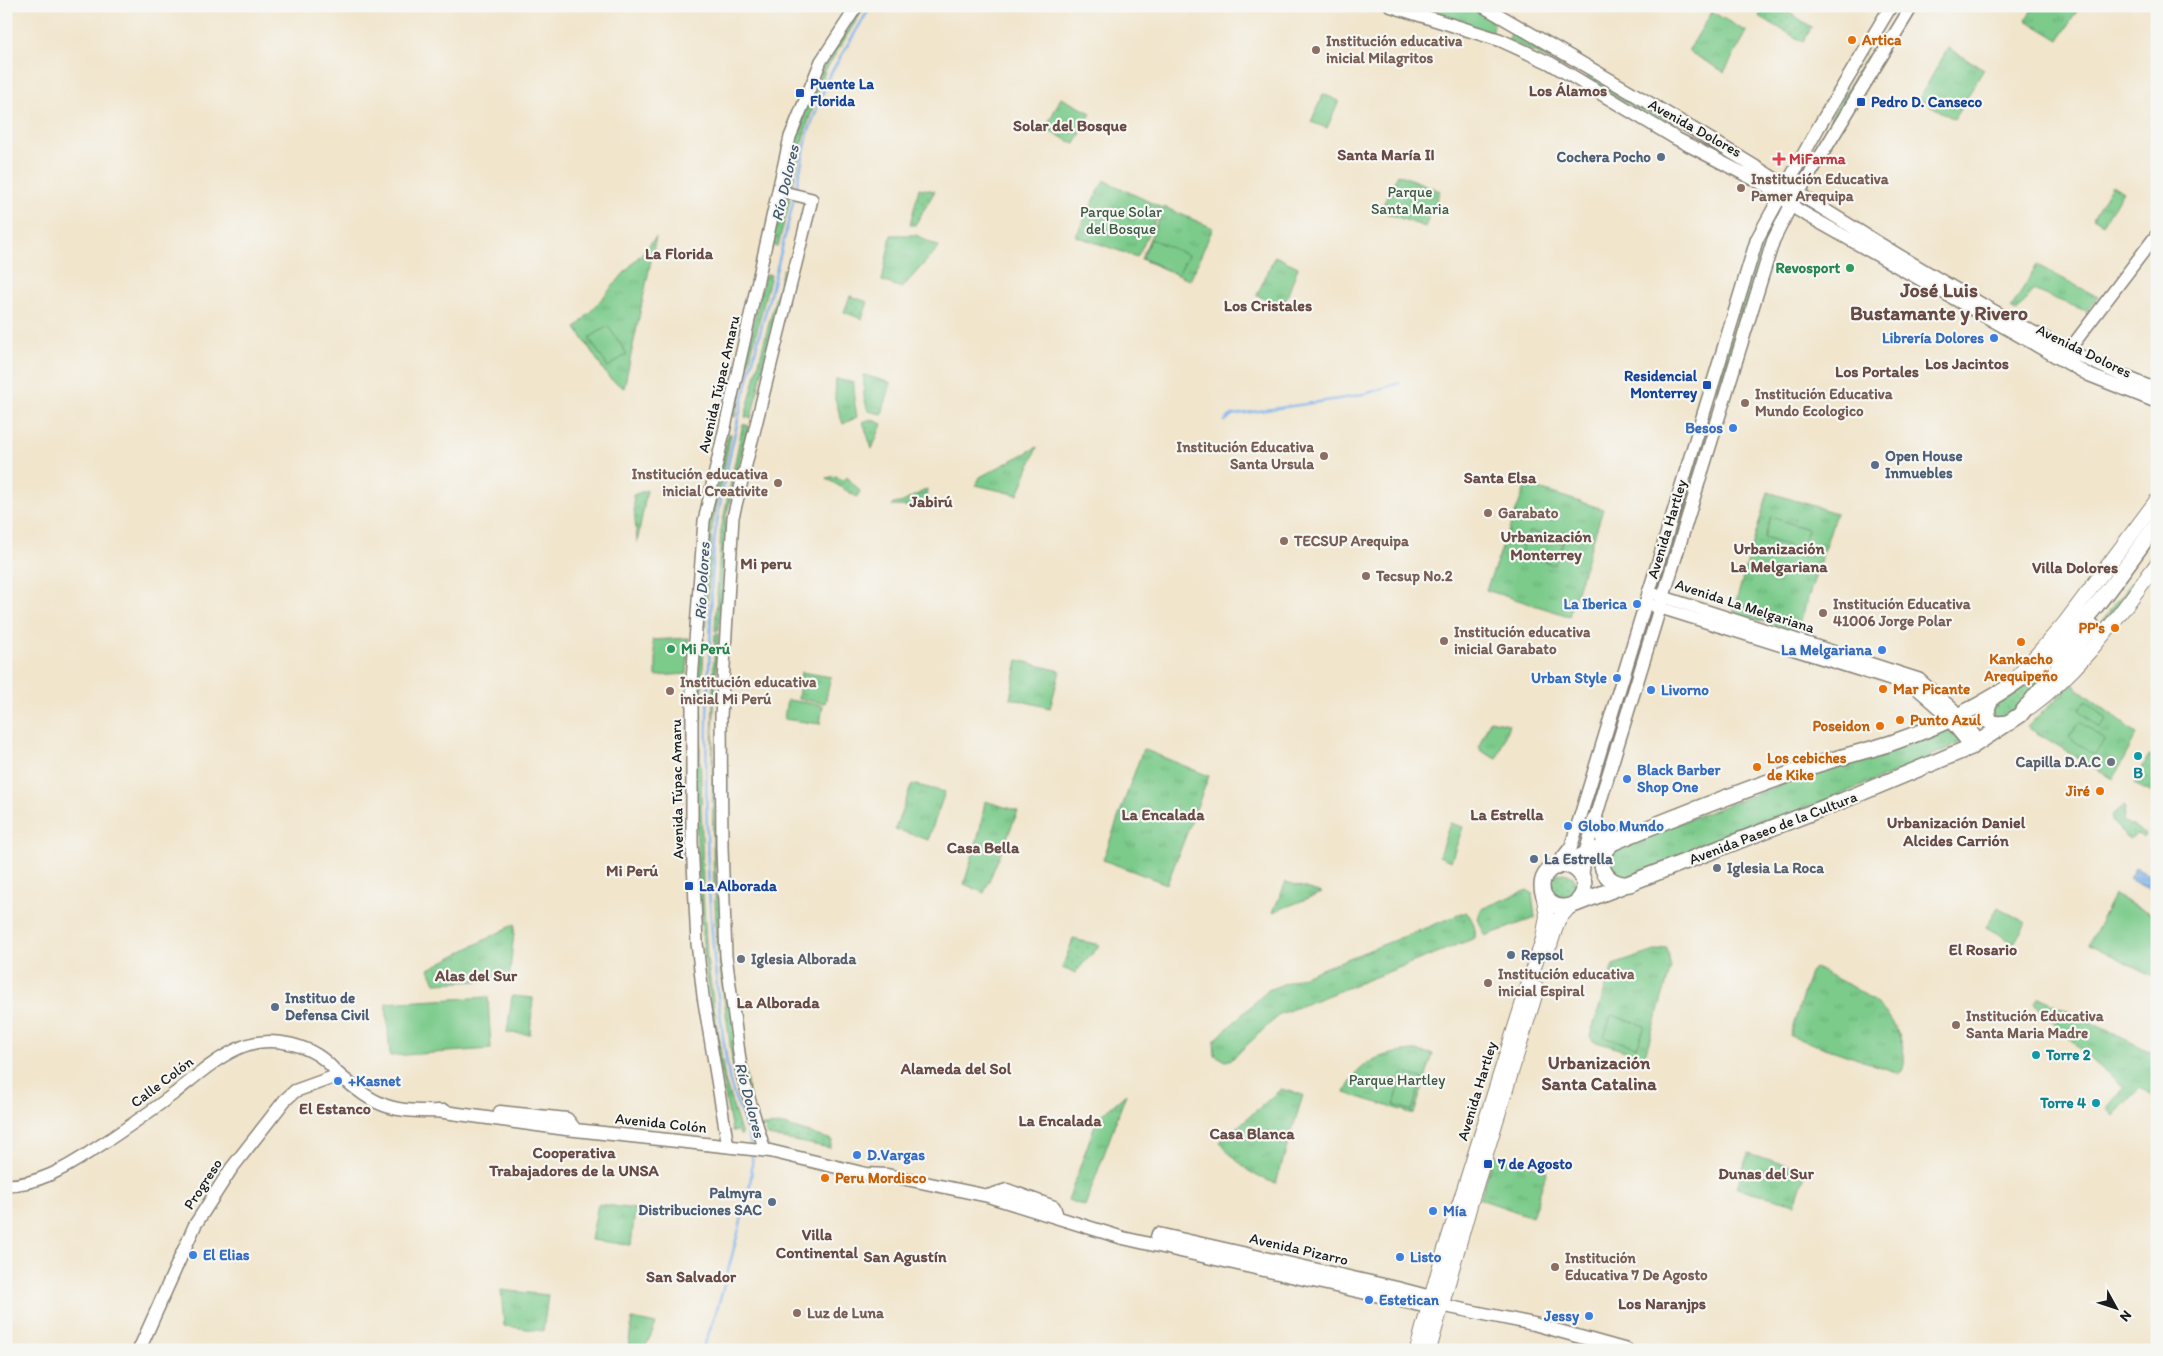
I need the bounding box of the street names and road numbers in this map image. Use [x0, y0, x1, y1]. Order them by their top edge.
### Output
street label: Avenida Dolores [1645, 95, 1745, 161]
street label: Avenida Túpac Amaru [694, 313, 744, 454]
street label: Avenida Dolores [2033, 320, 2135, 382]
street label: Avenida Hartley [1643, 477, 1691, 581]
street label: Avenida La Melgariana [1673, 575, 1817, 637]
street label: Avenida Túpac Amaru [667, 718, 687, 859]
street label: Avenida Paseo de la Cultura [1687, 787, 1860, 868]
street label: Avenida Hartley [1453, 1039, 1501, 1143]
street label: Calle Colón [127, 1052, 197, 1111]
street label: Avenida Colón [614, 1109, 708, 1137]
street label: Progreso [180, 1155, 226, 1213]
street label: Avenida Pizarro [1248, 1229, 1350, 1269]

